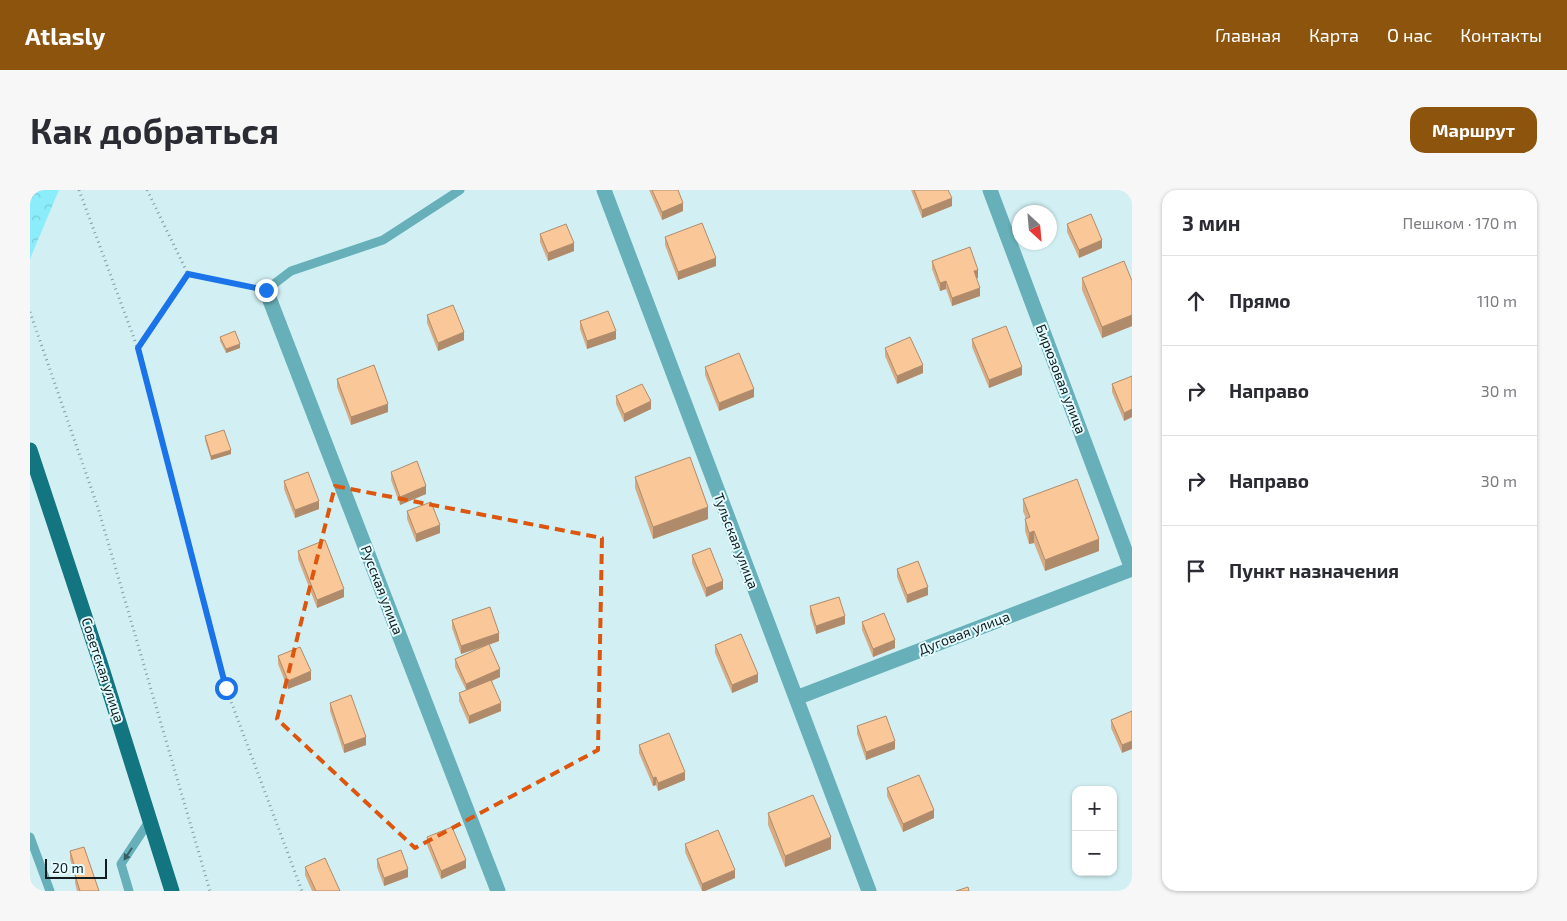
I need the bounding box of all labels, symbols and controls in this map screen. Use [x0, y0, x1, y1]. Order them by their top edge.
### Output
text: Atlasly [25, 21, 105, 50]
text: Главная [1215, 24, 1281, 46]
text: Карта [1309, 24, 1359, 46]
text: О нас [1387, 24, 1432, 46]
text: Контакты [1460, 24, 1542, 46]
button: Маршрут [1410, 107, 1537, 153]
text: Как добраться [30, 109, 279, 151]
north arrow [1012, 205, 1057, 250]
text: 3 мин [1182, 210, 1240, 235]
text: Пешком · 170 m [1402, 213, 1517, 232]
route end [255, 279, 278, 302]
icon: ahead [1182, 287, 1210, 315]
text: Прямо [1229, 289, 1291, 312]
text: 110 m [1477, 291, 1517, 310]
street label: Бирюзовая улица [1033, 322, 1090, 436]
icon: right [1182, 377, 1210, 405]
text: Направо [1229, 379, 1309, 402]
text: 30 m [1481, 381, 1517, 400]
icon: right [1182, 467, 1210, 495]
text: Направо [1229, 469, 1309, 492]
text: 30 m [1481, 471, 1517, 490]
street label: Тульская улица [710, 491, 763, 591]
street label: Русская улица [358, 543, 407, 637]
icon: arrive [1182, 557, 1210, 585]
text: Пункт назначения [1229, 559, 1399, 582]
street label: Дуговая улица [916, 607, 1012, 658]
street label: Советская улица [78, 615, 128, 725]
route start [215, 677, 238, 700]
map controls [1072, 786, 1117, 876]
button: + [1072, 786, 1117, 831]
button: − [1072, 831, 1117, 876]
one-way arrow [123, 847, 132, 860]
scale bar [45, 856, 108, 879]
text: 20 m [52, 859, 84, 876]

